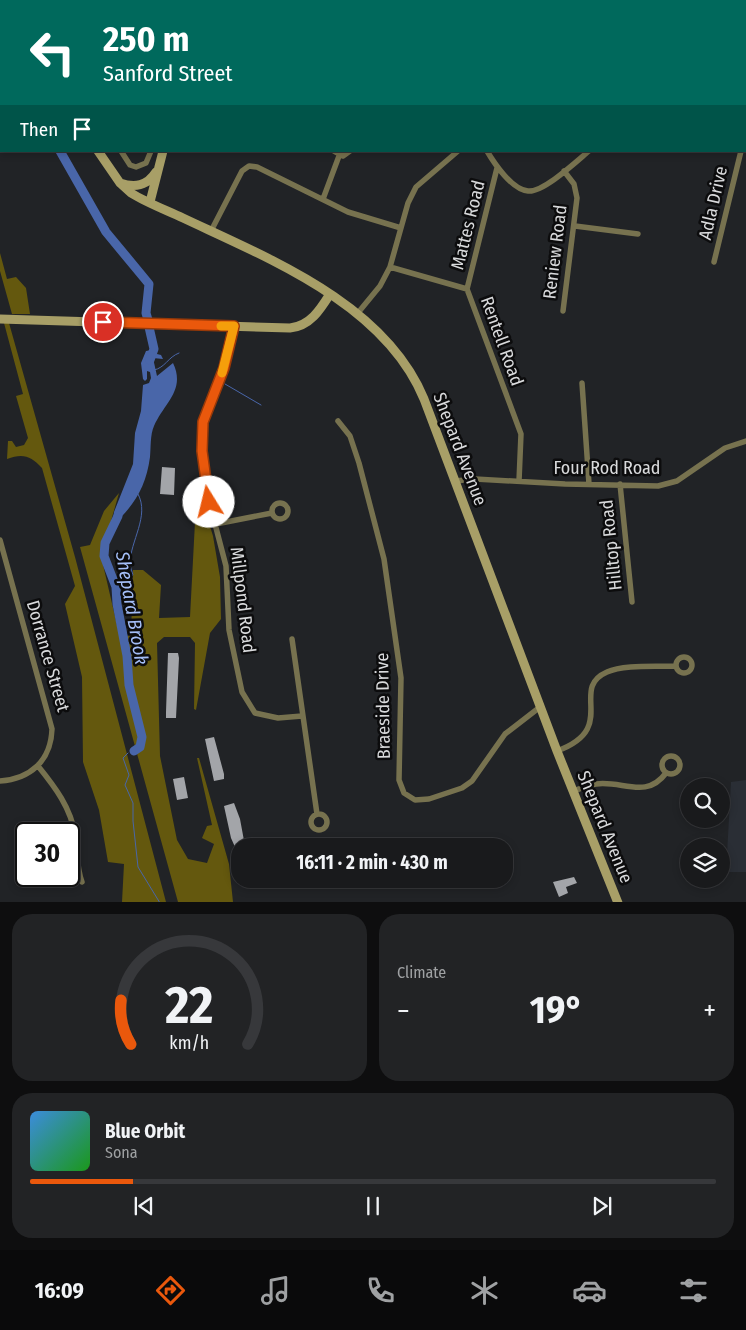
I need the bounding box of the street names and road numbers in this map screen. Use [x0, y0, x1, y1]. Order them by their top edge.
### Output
street label: Adla Drive [694, 164, 732, 242]
street label: Mattes Road [446, 178, 490, 272]
street label: Reniew Road [538, 204, 572, 300]
street label: Rentell Road [476, 293, 528, 389]
street label: Shepard Avenue [428, 389, 492, 509]
street label: Four Rod Road [554, 457, 660, 479]
street label: Hilltop Road [595, 499, 627, 591]
street label: Millpond Road [226, 546, 260, 654]
street label: Dorrance Street [22, 598, 74, 714]
street label: Braeside Drive [371, 653, 395, 759]
street label: Shepard Avenue [572, 768, 638, 887]

